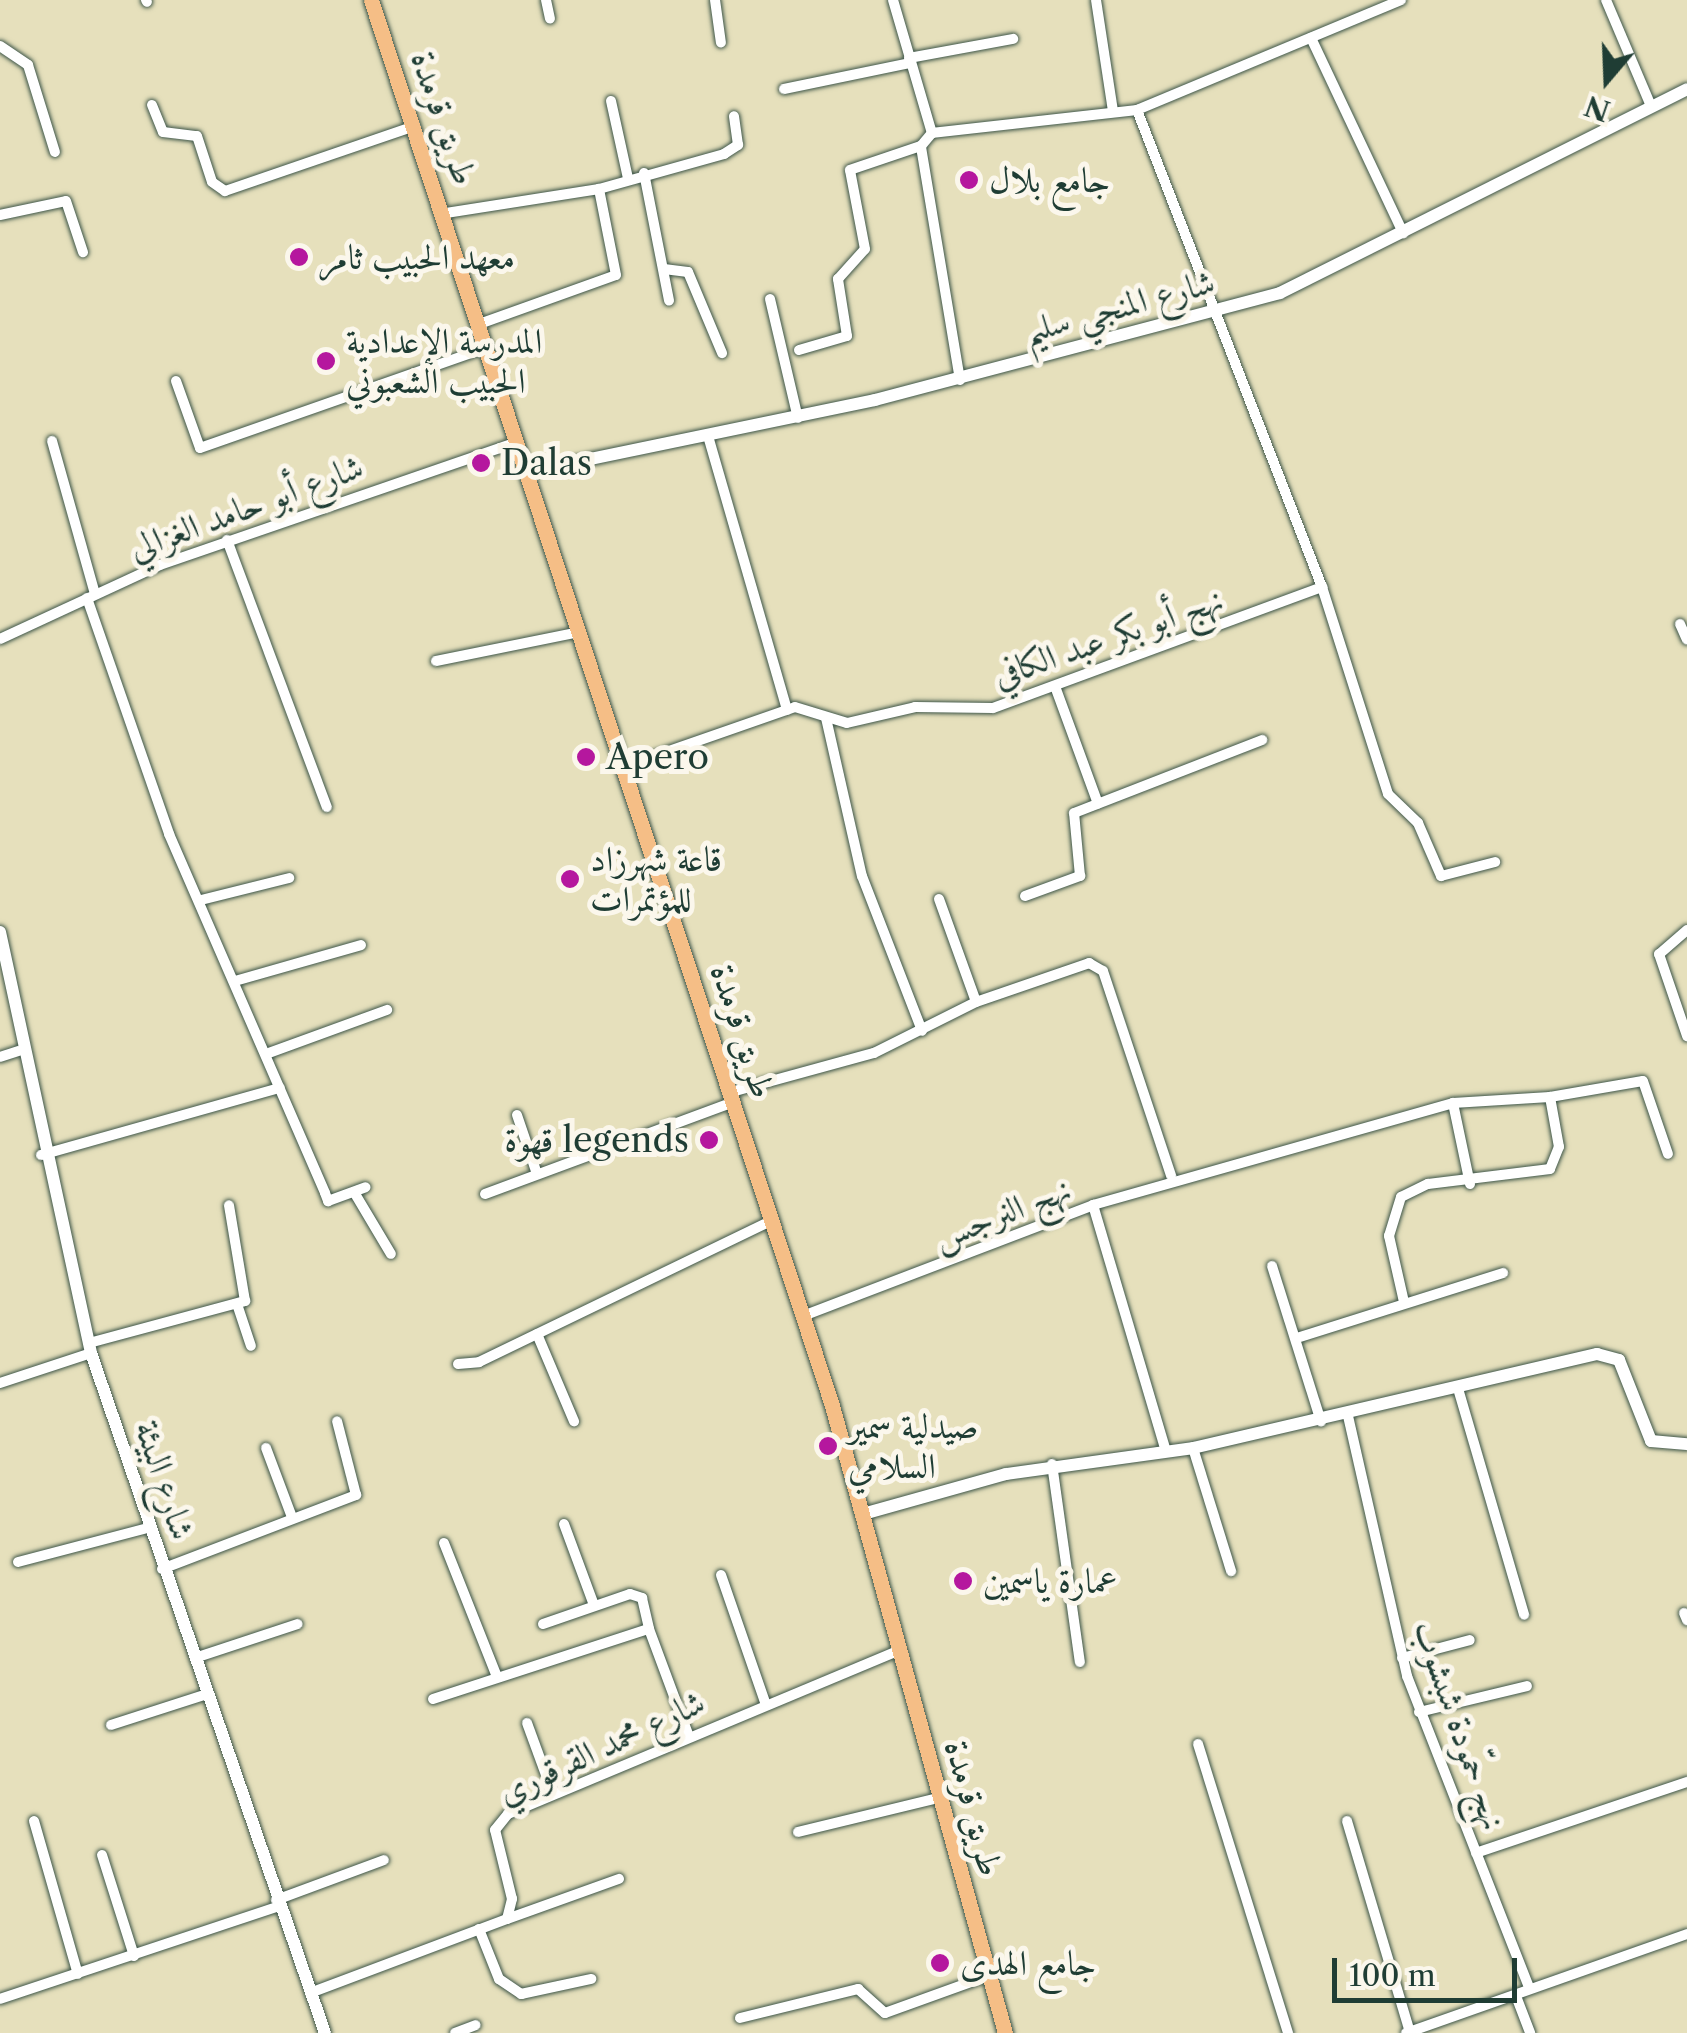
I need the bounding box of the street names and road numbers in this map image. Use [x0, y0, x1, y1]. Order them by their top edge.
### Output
street label: طريق قرمدة [402, 46, 486, 190]
street label: شارع المنجي سليم [1019, 260, 1219, 352]
street label: شارع أبو حامد الغزالي [123, 445, 369, 569]
street label: نهج أبو بكر عبد الكافي [988, 578, 1228, 696]
street label: طريق قرمدة [702, 959, 784, 1103]
street label: نهج النرجس [927, 1168, 1077, 1258]
street label: شارع البيئة [126, 1415, 204, 1545]
street label: نهج حمّودة شبشوب [1405, 1615, 1515, 1835]
street label: شارع محمد القرقوري [491, 1681, 711, 1813]
street label: طريق قرمدة [936, 1736, 1012, 1880]

